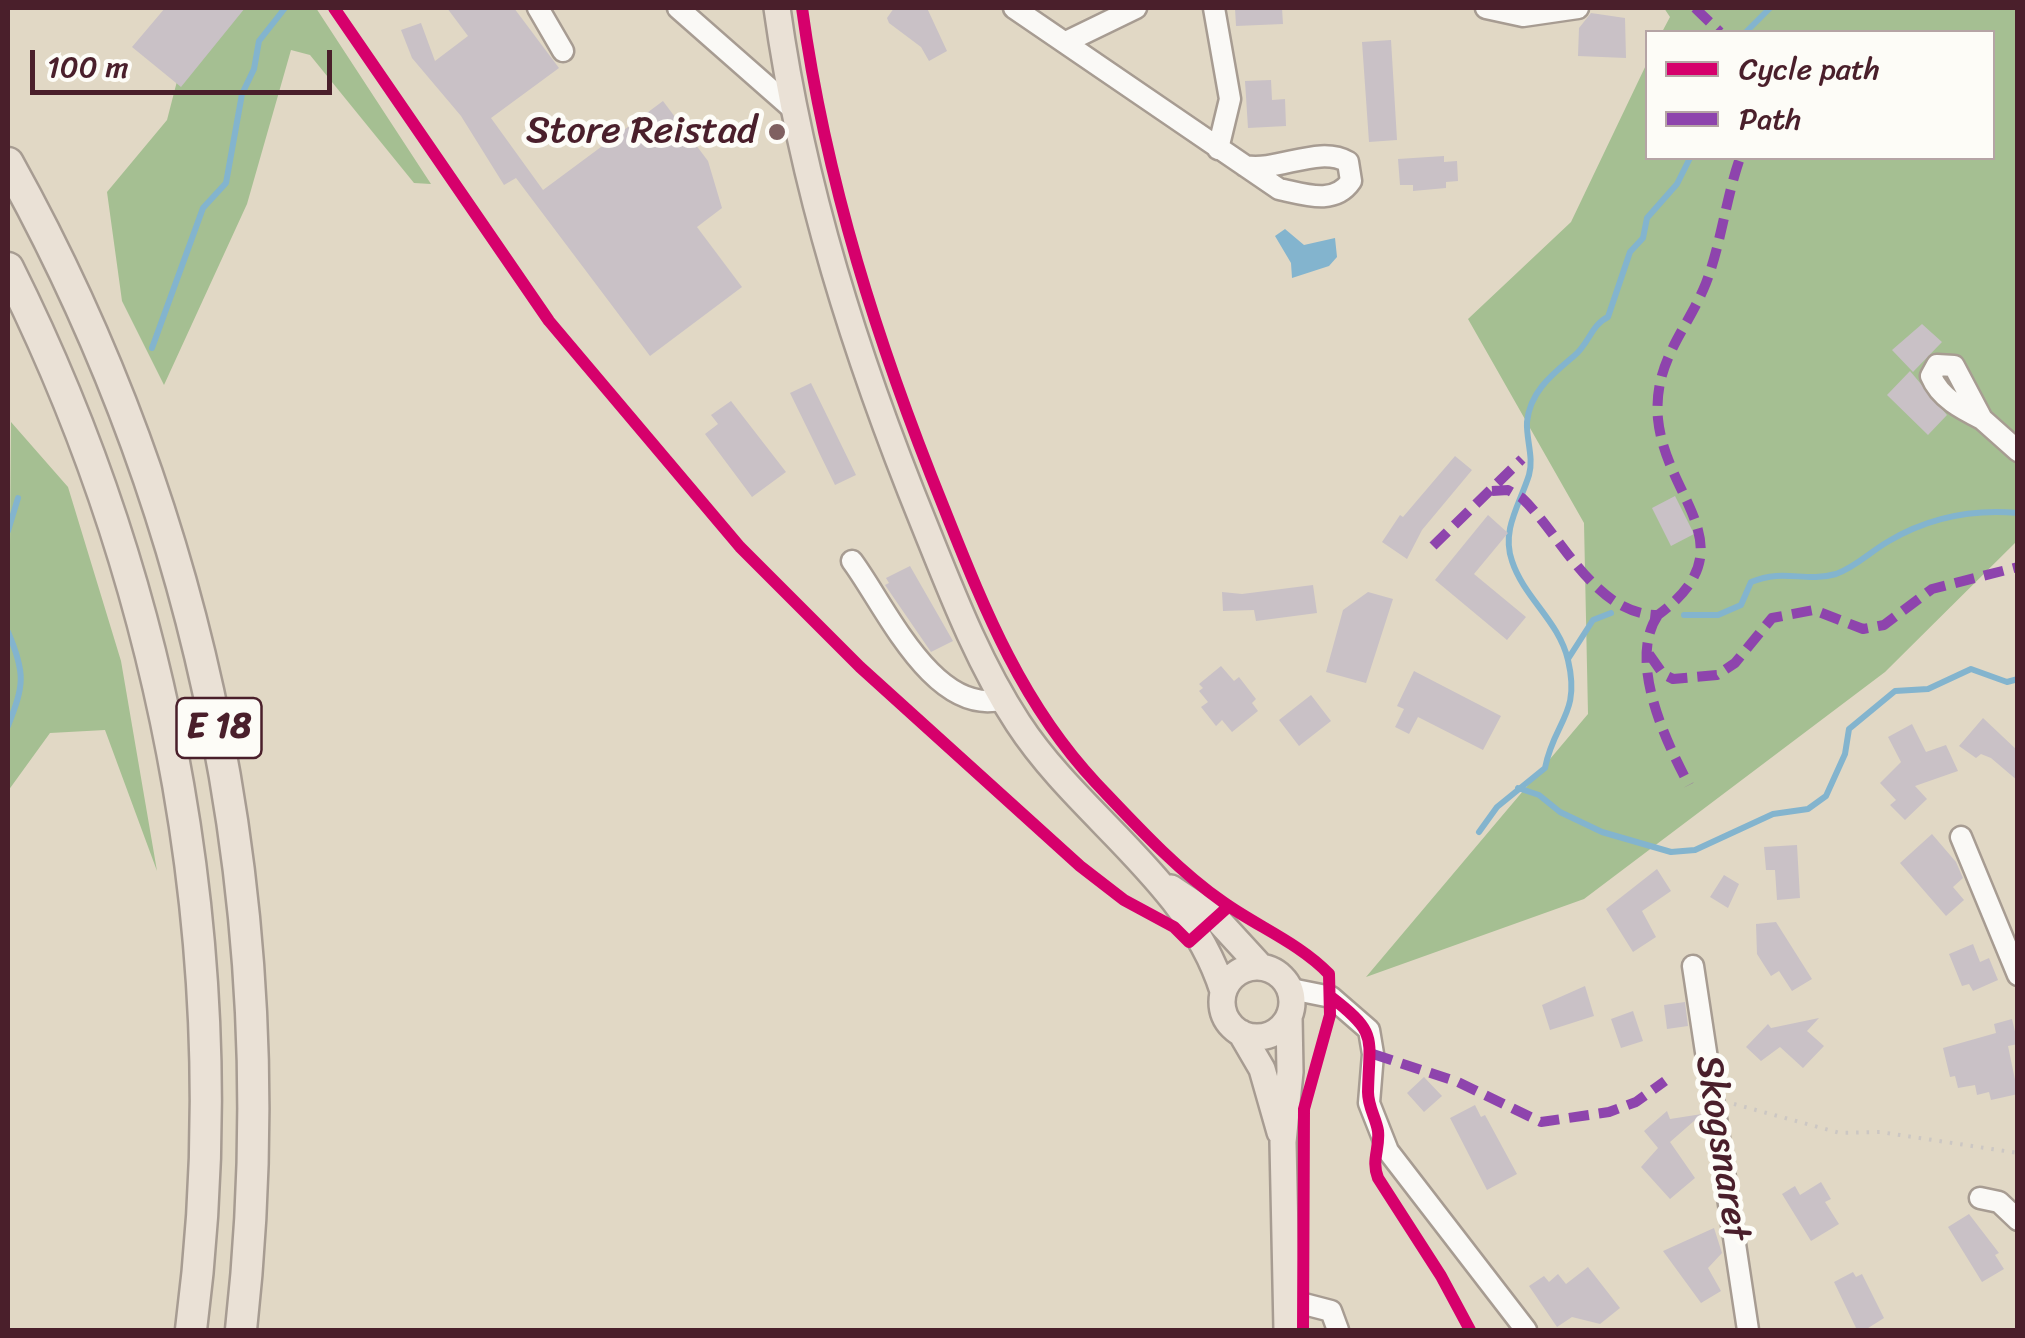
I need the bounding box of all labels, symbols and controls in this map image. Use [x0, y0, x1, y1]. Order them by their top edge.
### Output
scale bar [35, 30, 338, 92]
legend [1645, 30, 1995, 160]
text: 100 m [47, 40, 129, 94]
text: Cycle path [1739, 42, 1880, 96]
text: Path [1739, 92, 1801, 146]
place label: Store Reistad [526, 109, 757, 155]
marker: Store Reistad [766, 121, 788, 143]
road number: E 18 [176, 698, 262, 758]
street label: Skogsnaret [1684, 1052, 1758, 1244]

